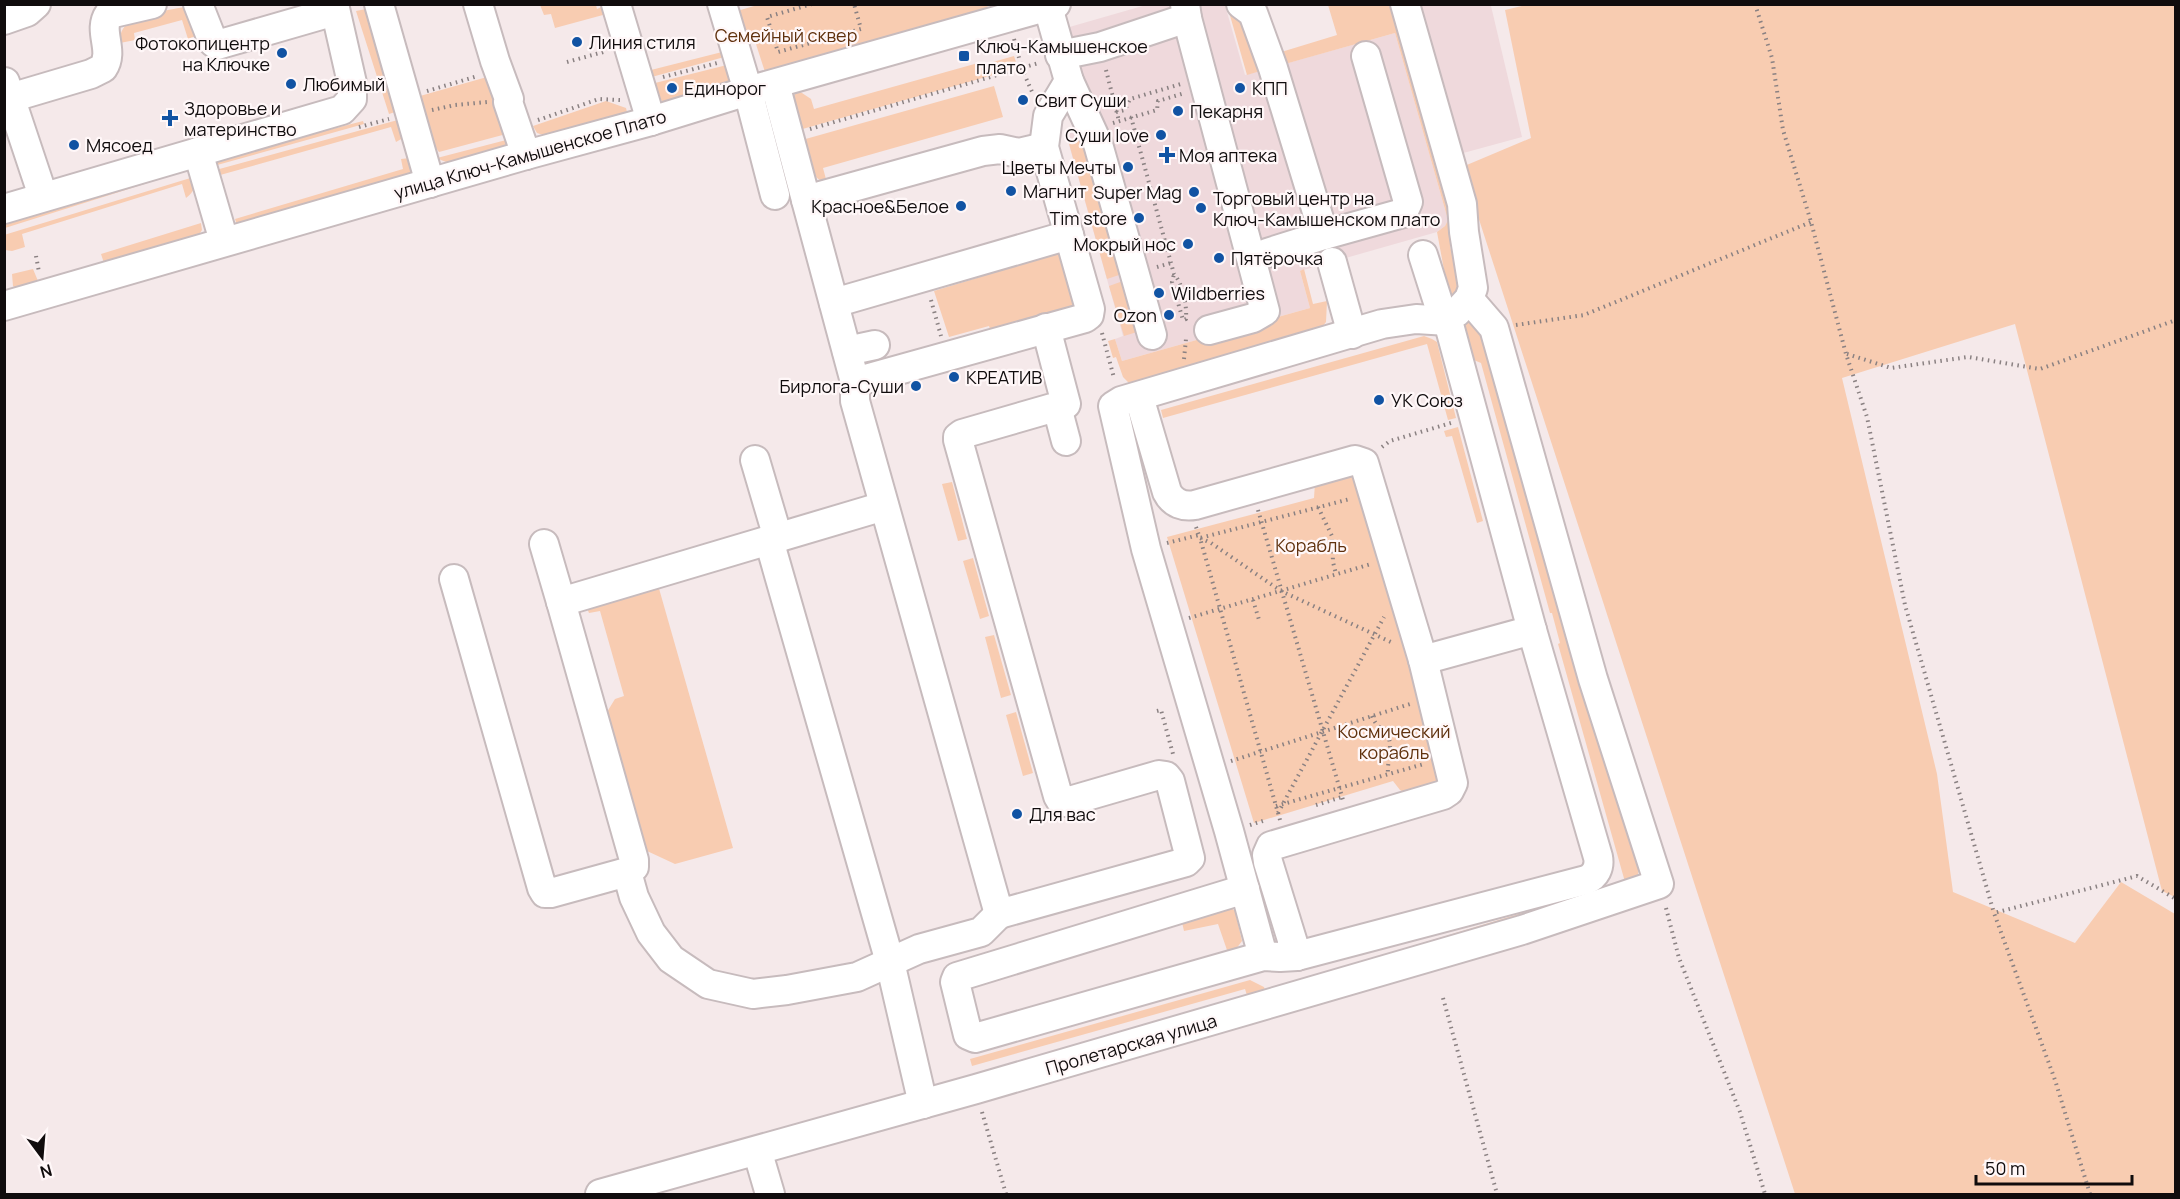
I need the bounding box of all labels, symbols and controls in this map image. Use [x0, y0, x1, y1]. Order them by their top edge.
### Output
park label: Семейный сквер [715, 23, 857, 47]
place label: Линия стиля [589, 30, 696, 54]
place label: Фотокопицентр на Ключке [135, 31, 270, 76]
place label: Ключ-Камышенское плато [976, 34, 1148, 79]
marker: Линия стиля [570, 35, 584, 49]
marker: Фотокопицентр на Ключке [275, 46, 289, 60]
marker: Ключ-Камышенское плато [957, 49, 971, 63]
place label: Любимый [303, 72, 385, 96]
place label: Единорог [684, 76, 766, 100]
place label: КПП [1252, 76, 1288, 100]
marker: Любимый [284, 77, 298, 91]
marker: Единорог [665, 81, 679, 95]
marker: КПП [1233, 81, 1247, 95]
place label: Свит Суши [1035, 88, 1127, 112]
marker: Свит Суши [1016, 93, 1030, 107]
place label: Здоровье и материнство [184, 96, 297, 141]
place label: Пекарня [1190, 99, 1263, 123]
street label: улица Ключ-Камышенское Плато [391, 104, 669, 204]
marker: Пекарня [1171, 104, 1185, 118]
marker: Здоровье и материнство [161, 109, 179, 127]
place label: Суши love [1065, 123, 1149, 147]
marker: Суши love [1154, 128, 1168, 142]
place label: Мясоед [86, 133, 153, 157]
marker: Мясоед [67, 138, 81, 152]
place label: Моя аптека [1179, 143, 1277, 167]
marker: Моя аптека [1160, 148, 1174, 162]
place label: Цветы Мечты [1002, 155, 1116, 179]
marker: Цветы Мечты [1121, 160, 1135, 174]
place label: Магнит [1023, 179, 1087, 203]
place label: Super Mag [1093, 180, 1182, 204]
marker: Магнит [1004, 184, 1018, 198]
marker: Super Mag [1187, 185, 1201, 199]
place label: Торговый центр на Ключ-Камышенском плато [1213, 186, 1441, 231]
place label: Красное&Белое [811, 194, 949, 218]
marker: Красное&Белое [954, 199, 968, 213]
marker: Торговый центр на Ключ-Камышенском плато [1194, 201, 1208, 215]
place label: Tim store [1049, 206, 1127, 230]
marker: Tim store [1132, 211, 1146, 225]
place label: Мокрый нос [1073, 232, 1176, 256]
marker: Мокрый нос [1181, 237, 1195, 251]
place label: Пятёрочка [1231, 246, 1323, 270]
marker: Пятёрочка [1212, 251, 1226, 265]
place label: Wildberries [1171, 281, 1265, 305]
marker: Wildberries [1152, 286, 1166, 300]
place label: Ozon [1114, 303, 1157, 327]
marker: Ozon [1162, 308, 1176, 322]
place label: КРЕАТИВ [966, 365, 1042, 389]
marker: КРЕАТИВ [947, 370, 961, 384]
place label: Бирлога-Суши [779, 374, 904, 398]
marker: Бирлога-Суши [909, 379, 923, 393]
place label: УК Союз [1391, 388, 1463, 412]
marker: УК Союз [1372, 393, 1386, 407]
park label: Корабль [1275, 533, 1347, 557]
park label: Космический корабль [1338, 719, 1450, 764]
place label: Для вас [1029, 802, 1096, 826]
marker: Для вас [1010, 807, 1024, 821]
street label: Пролетарская улица [1043, 1008, 1219, 1080]
north arrow [12, 1127, 72, 1187]
scale bar [1976, 1148, 2132, 1186]
text: 50 m [1985, 1156, 2025, 1180]
text: N [38, 1159, 55, 1184]

